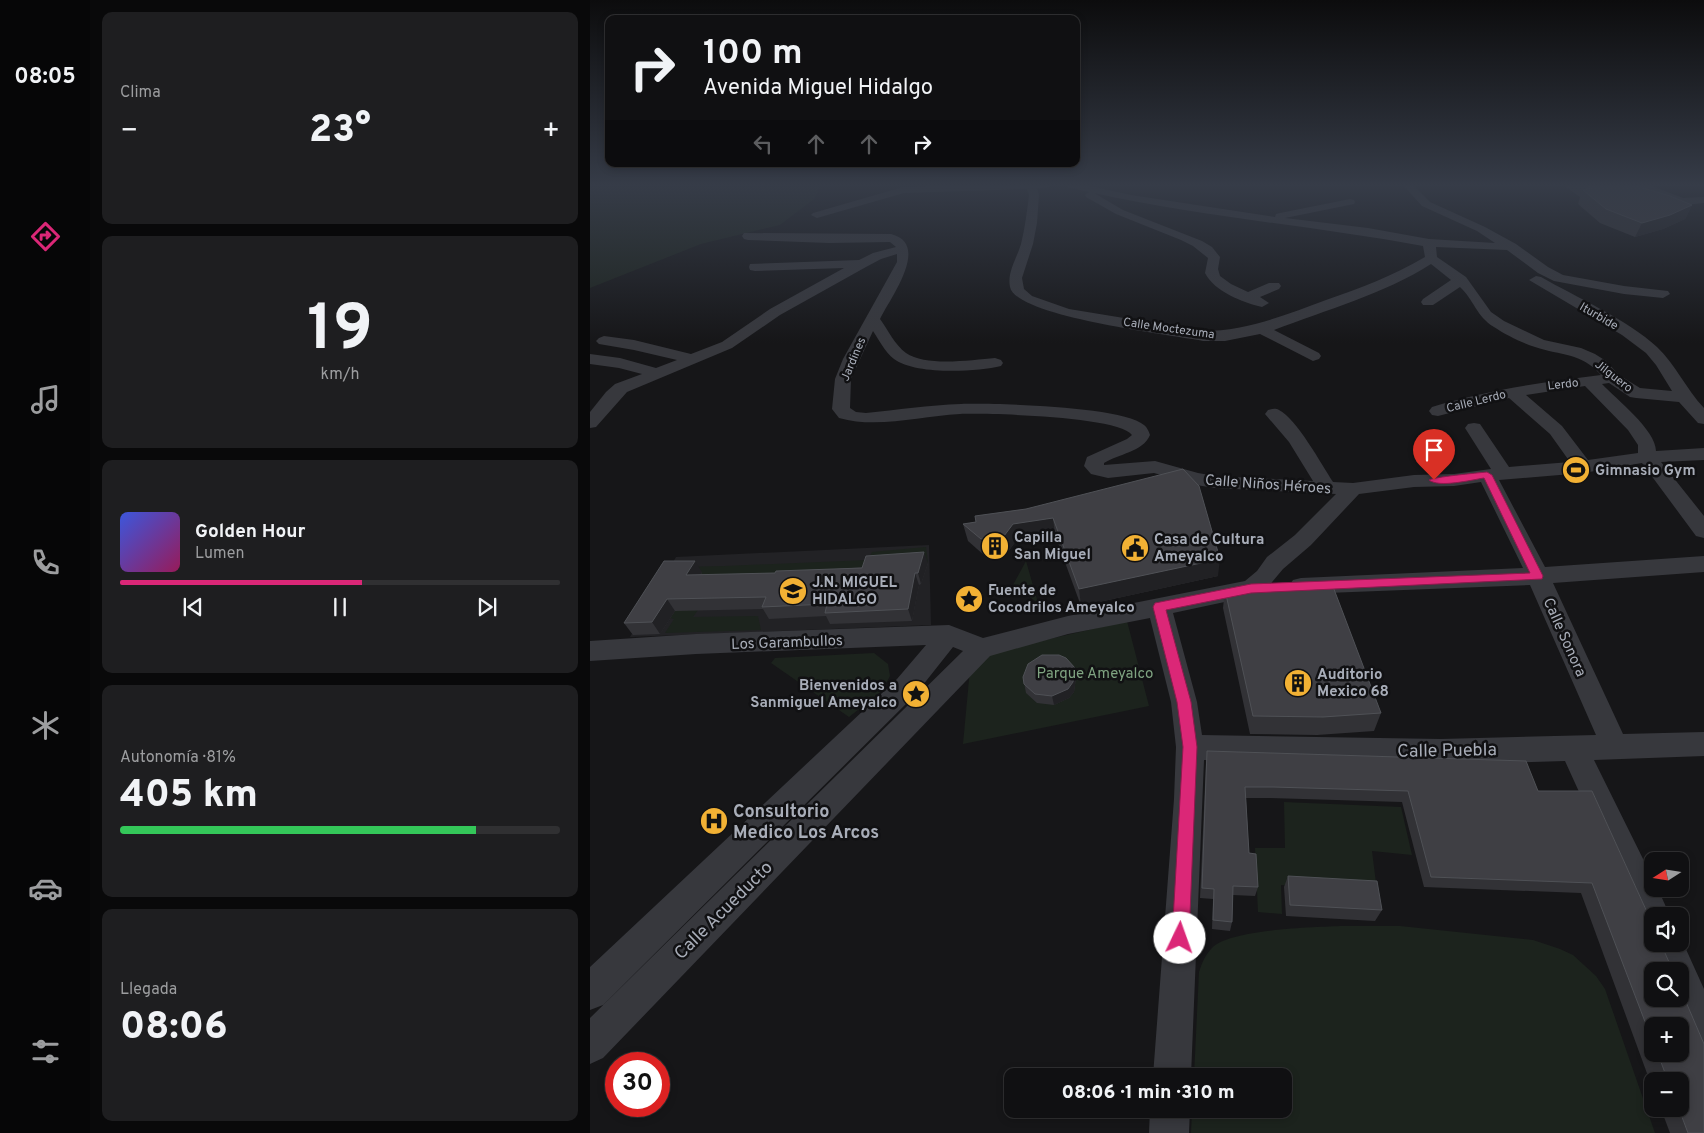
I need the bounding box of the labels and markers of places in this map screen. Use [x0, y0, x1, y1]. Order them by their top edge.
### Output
pin [1413, 429, 1455, 480]
sports icon: Gimnasio Gym [1561, 455, 1591, 485]
place label: Gimnasio Gym [1595, 462, 1696, 481]
place label: Capilla San Miguel [1014, 529, 1091, 565]
building icon: Capilla San Miguel [980, 531, 1010, 561]
place label: Casa de Cultura Ameyalco [1154, 531, 1264, 567]
public building icon: Casa de Cultura Ameyalco [1120, 533, 1150, 563]
place label: J.N. MIGUEL HIDALGO [812, 574, 897, 610]
school or university icon: J.N. MIGUEL HIDALGO [778, 576, 808, 606]
place label: Fuente de Cocodrilos Ameyalco [988, 582, 1135, 618]
place icon: Fuente de Cocodrilos Ameyalco [954, 584, 984, 614]
place label: Auditorio Mexico 68 [1317, 666, 1389, 702]
building icon: Auditorio Mexico 68 [1283, 668, 1313, 698]
place label: Bienvenidos a Sanmiguel Ameyalco [750, 677, 897, 713]
place icon: Bienvenidos a Sanmiguel Ameyalco [901, 679, 931, 709]
place label: Consultorio Medico Los Arcos [733, 801, 879, 845]
hospital icon: Consultorio Medico Los Arcos [699, 806, 729, 836]

